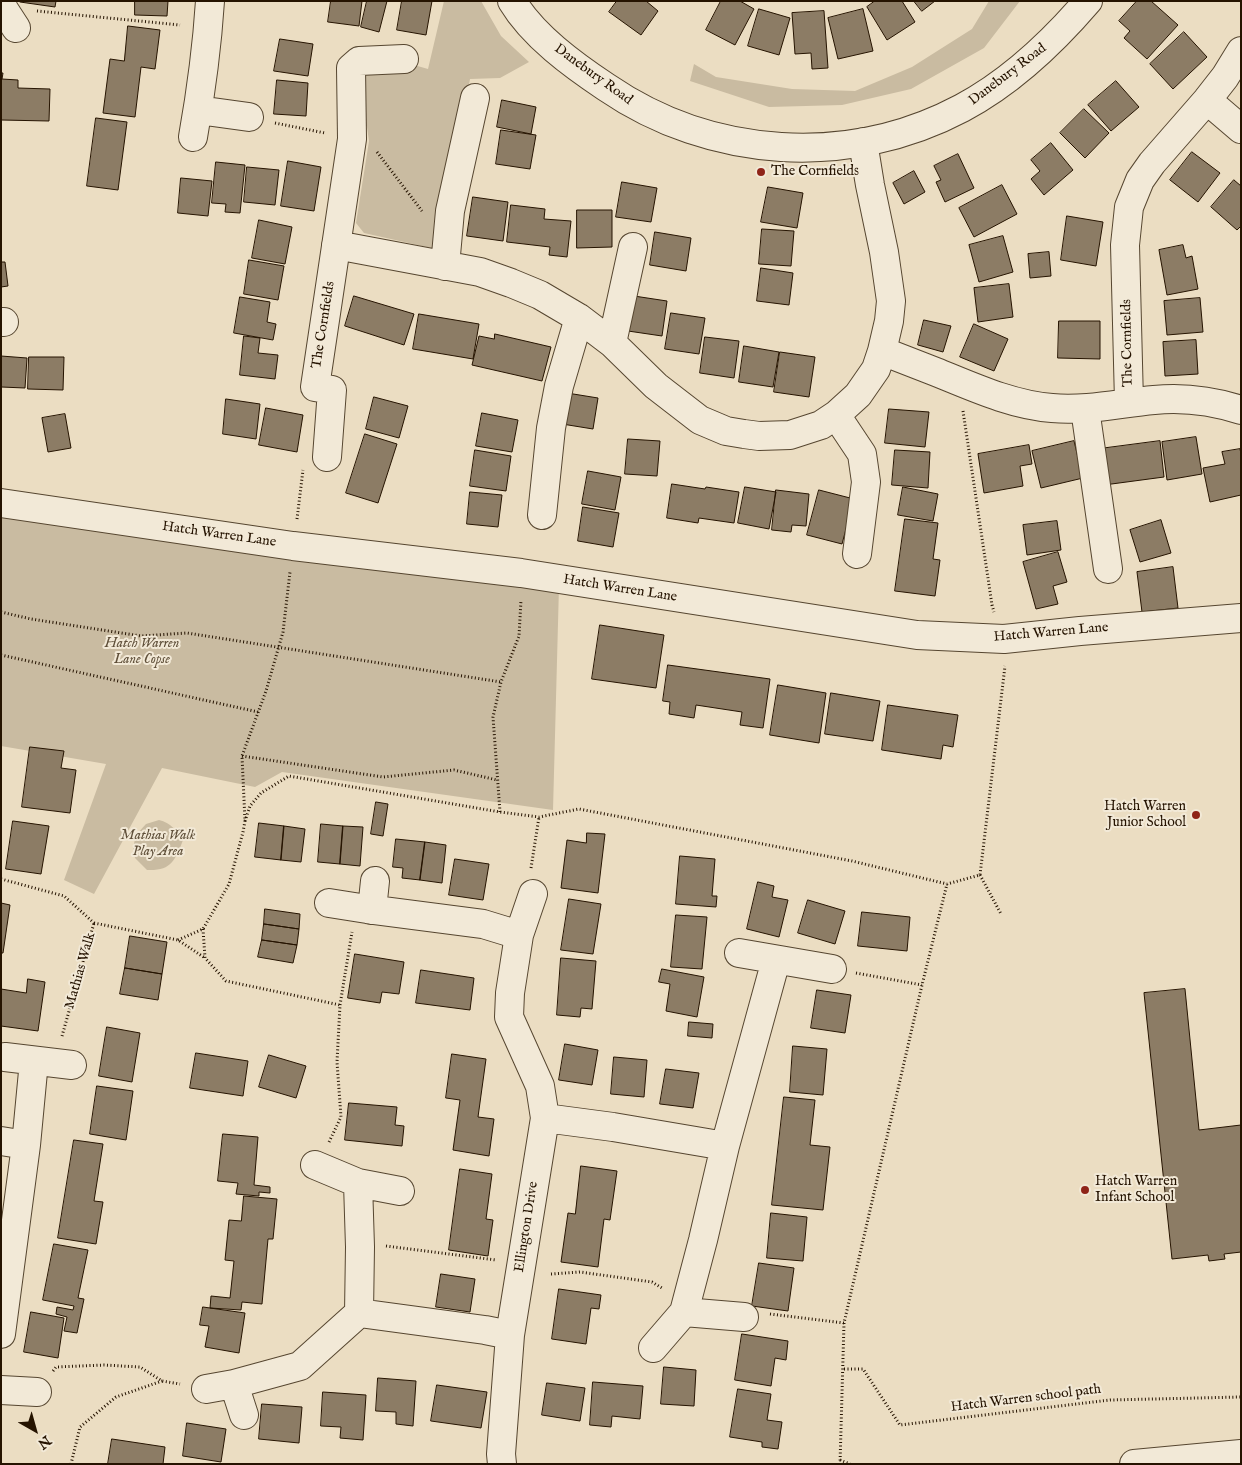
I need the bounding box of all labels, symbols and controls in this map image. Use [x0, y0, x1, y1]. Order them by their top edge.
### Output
street label: Danebury Road [966, 40, 1050, 110]
street label: Danebury Road [551, 41, 635, 109]
place label: The Cornfields [771, 164, 859, 180]
marker: The Cornfields [755, 166, 767, 178]
street label: The Cornfields [309, 280, 339, 370]
street label: The Cornfields [1119, 299, 1137, 387]
street label: Hatch Warren Lane [161, 519, 277, 551]
street label: Hatch Warren Lane [562, 572, 678, 606]
street label: Hatch Warren Lane [993, 620, 1109, 646]
park label: Hatch Warren Lane Copse [105, 636, 179, 669]
place label: Hatch Warren Junior School [1104, 799, 1186, 832]
marker: Hatch Warren Junior School [1190, 809, 1202, 821]
park label: Mathias Walk Play Area [121, 828, 195, 860]
street label: Mathias Walk [62, 931, 100, 1011]
place label: Hatch Warren Infant School [1095, 1174, 1177, 1206]
street label: Ellington Drive [512, 1180, 542, 1274]
marker: Hatch Warren Infant School [1079, 1184, 1091, 1196]
street label: Hatch Warren school path [950, 1381, 1102, 1417]
north arrow [10, 1405, 60, 1455]
text: N [34, 1431, 55, 1453]

